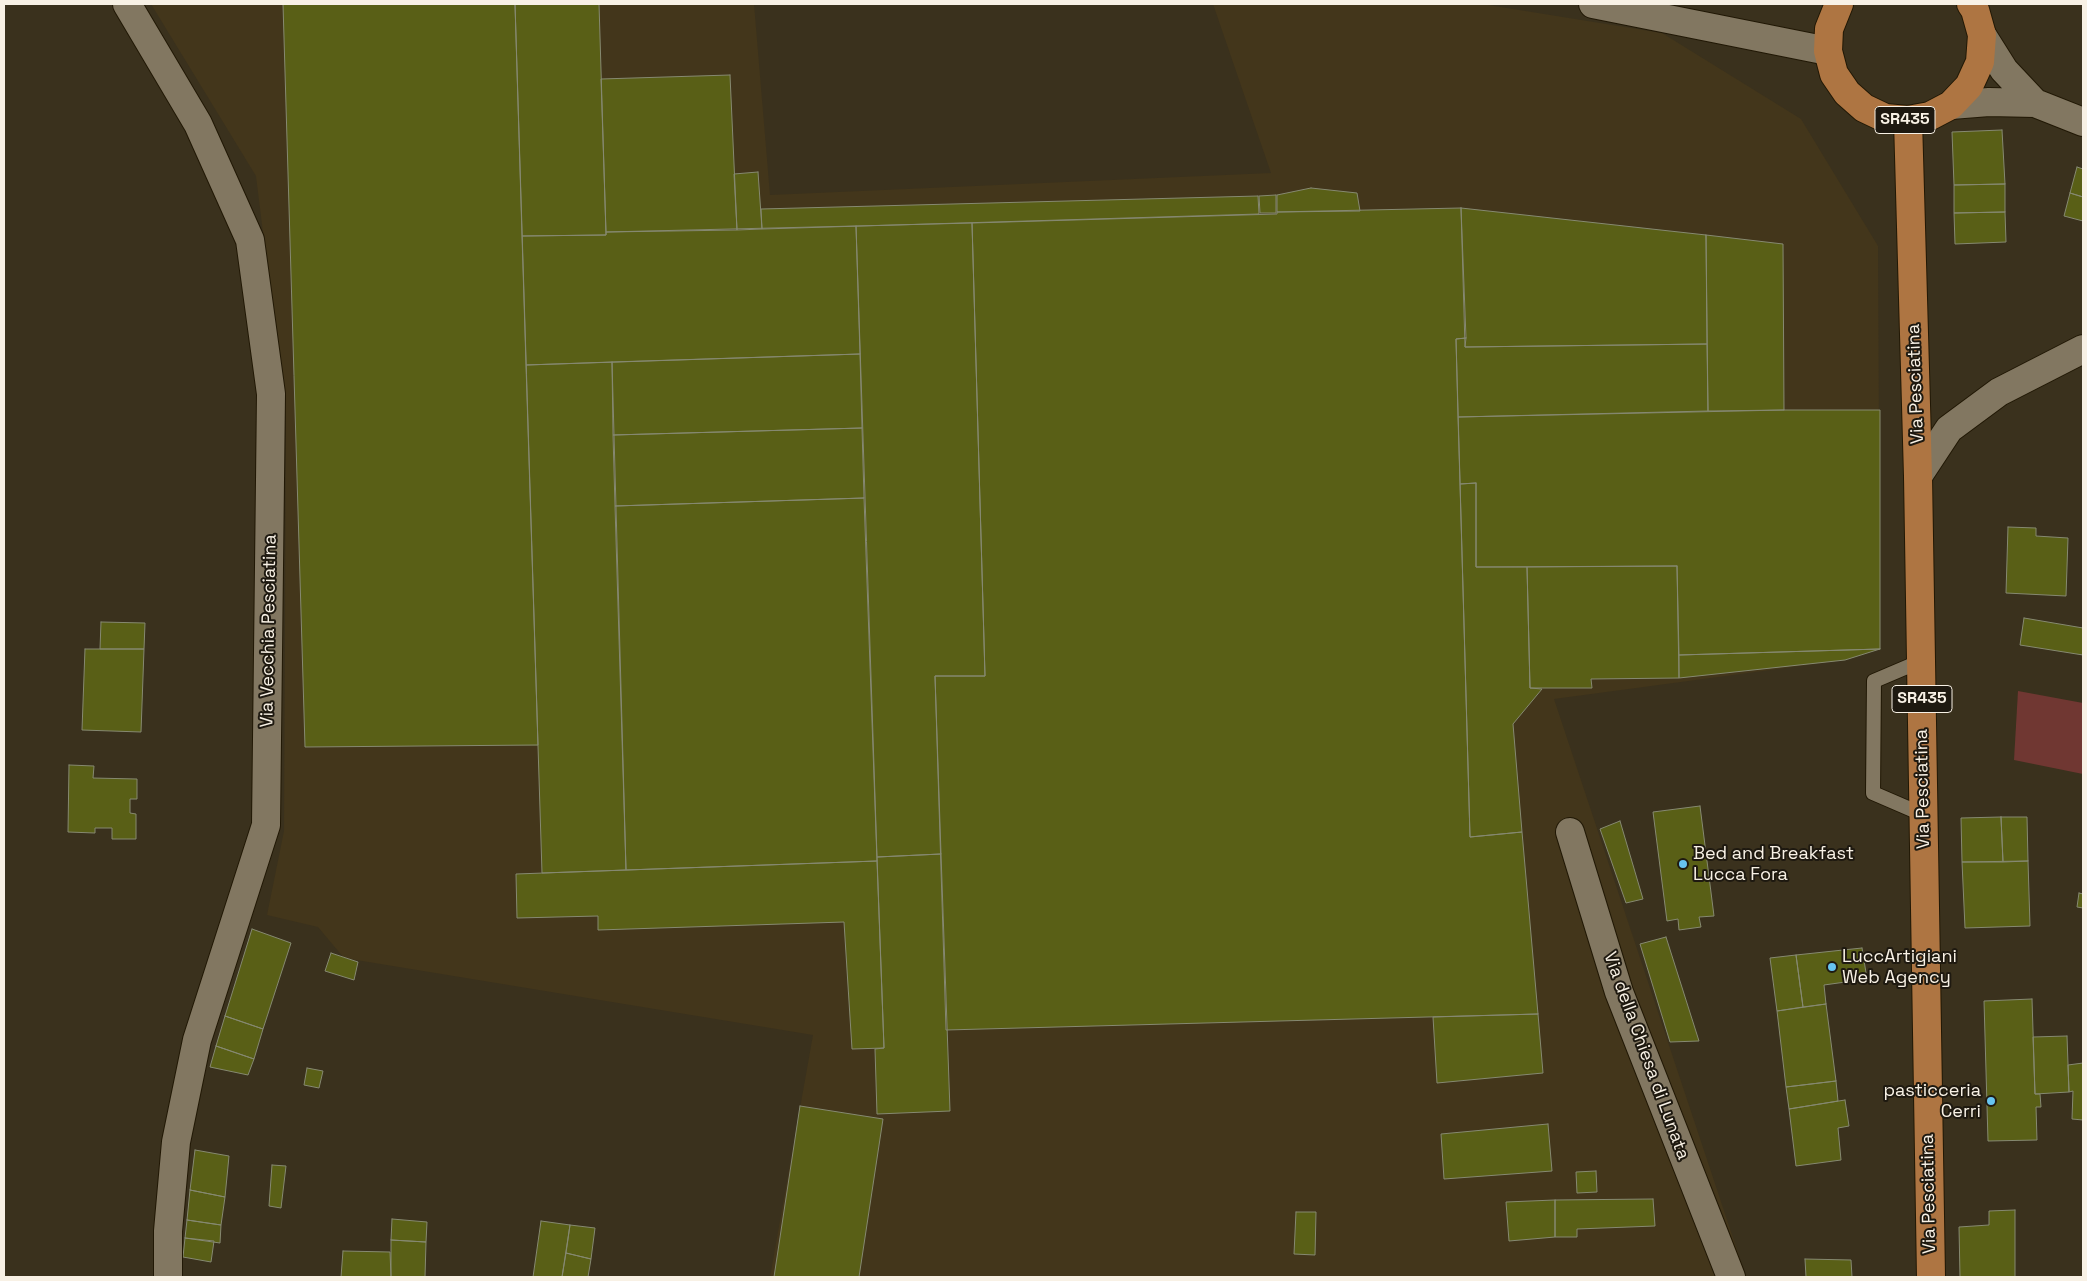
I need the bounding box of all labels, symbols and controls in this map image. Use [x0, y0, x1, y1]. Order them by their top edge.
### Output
road number: SR435 [1875, 106, 1935, 134]
street label: Via Pesciatina [1903, 324, 1929, 444]
street label: Via Vecchia Pesciatina [257, 534, 281, 728]
road number: SR435 [1892, 686, 1952, 712]
street label: Via Pesciatina [1911, 729, 1935, 849]
place label: Bed and Breakfast Lucca Fora [1693, 843, 1854, 886]
marker: Bed and Breakfast Lucca Fora [1677, 858, 1689, 870]
place label: LuccArtigiani Web Agency [1842, 946, 1957, 989]
street label: Via della Chiesa di Lunata [1598, 949, 1694, 1163]
marker: LuccArtigiani Web Agency [1826, 961, 1838, 973]
place label: pasticceria Cerri [1883, 1080, 1981, 1122]
marker: pasticceria Cerri [1985, 1095, 1997, 1107]
street label: Via Pesciatina [1917, 1134, 1941, 1254]

